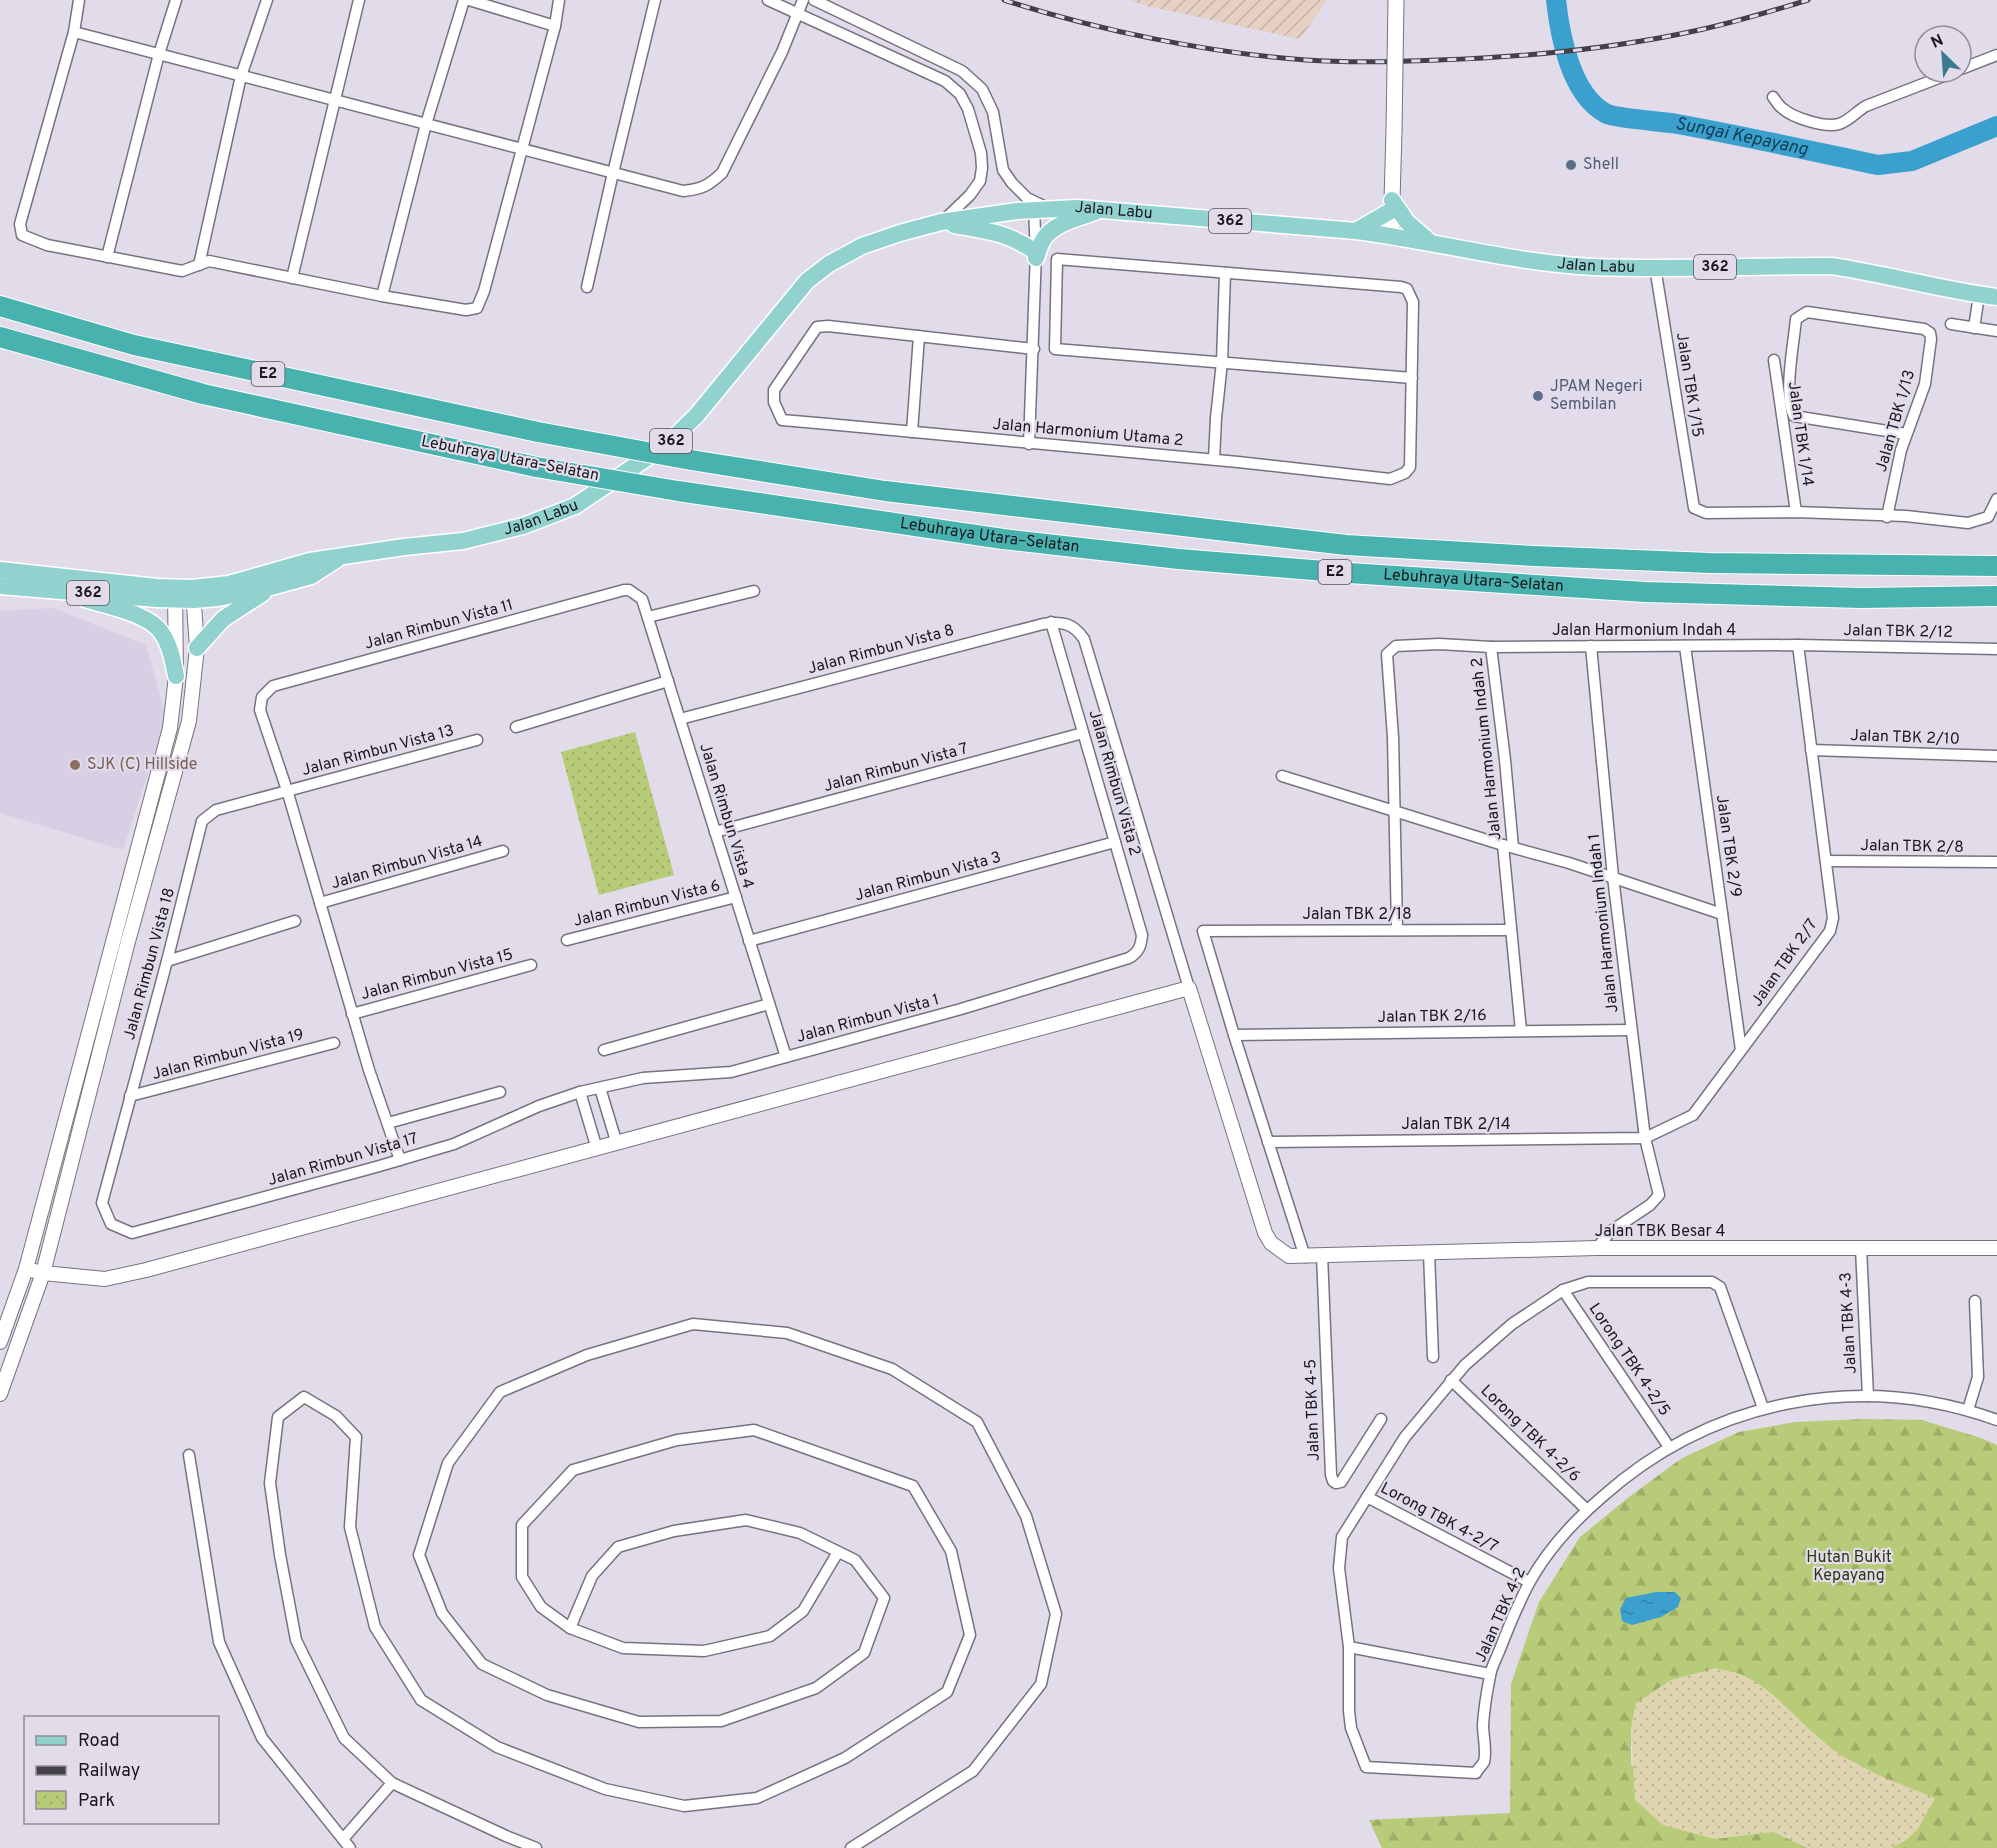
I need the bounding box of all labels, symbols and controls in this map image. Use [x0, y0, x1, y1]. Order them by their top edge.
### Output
north arrow [1913, 24, 1973, 84]
text: N [1928, 31, 1947, 54]
water label: Sungai Kepayang [1673, 112, 1810, 161]
place label: Shell [1583, 155, 1619, 175]
marker: Shell [1564, 158, 1578, 172]
street label: Jalan Labu [1074, 198, 1153, 224]
road number: 362 [1209, 209, 1251, 233]
street label: Jalan Labu [1556, 254, 1635, 278]
road number: 362 [1694, 255, 1736, 279]
street label: Jalan TBK 1/15 [1671, 331, 1707, 439]
road number: E2 [252, 362, 284, 386]
street label: Jalan TBK 1/13 [1872, 368, 1920, 474]
place label: JPAM Negeri Sembilan [1550, 377, 1643, 415]
street label: Jalan TBK 1/14 [1783, 380, 1817, 488]
marker: JPAM Negeri Sembilan [1531, 389, 1545, 403]
street label: Jalan Harmonium Utama 2 [992, 415, 1184, 451]
road number: 362 [650, 429, 692, 453]
street label: Lebuhraya Utara–Selatan [419, 432, 601, 486]
street label: Jalan Labu [502, 496, 581, 540]
street label: Lebuhraya Utara–Selatan [899, 514, 1081, 558]
road number: E2 [1318, 560, 1352, 584]
street label: Lebuhraya Utara–Selatan [1383, 565, 1565, 597]
road number: 362 [67, 581, 109, 605]
street label: Jalan Rimbun Vista 11 [362, 596, 516, 654]
street label: Jalan Rimbun Vista 8 [806, 621, 956, 679]
street label: Jalan Harmonium Indah 4 [1552, 621, 1736, 641]
street label: Jalan TBK 2/12 [1843, 621, 1953, 643]
street label: Jalan Harmonium Indah 2 [1467, 656, 1507, 842]
street label: Jalan Rimbun Vista 2 [1084, 708, 1144, 858]
street label: Jalan Rimbun Vista 13 [300, 721, 456, 781]
street label: Jalan TBK 2/10 [1850, 726, 1960, 750]
street label: Jalan Rimbun Vista 7 [822, 739, 970, 797]
street label: Jalan Rimbun Vista 4 [694, 741, 758, 891]
place label: SJK (C) Hillside [87, 755, 197, 775]
marker: SJK (C) Hillside [68, 758, 82, 772]
street label: Jalan TBK 2/9 [1711, 793, 1745, 899]
street label: Jalan Rimbun Vista 14 [329, 832, 485, 894]
street label: Jalan Harmonium Indah 1 [1585, 832, 1623, 1014]
street label: Jalan TBK 2/8 [1860, 836, 1964, 858]
street label: Jalan Rimbun Vista 3 [853, 848, 1003, 906]
street label: Jalan Rimbun Vista 6 [571, 876, 723, 932]
street label: Jalan Rimbun Vista 18 [120, 886, 180, 1042]
street label: Jalan TBK 2/18 [1302, 905, 1412, 925]
street label: Jalan TBK 2/7 [1747, 915, 1823, 1011]
street label: Jalan Rimbun Vista 15 [359, 945, 515, 1005]
street label: Jalan Rimbun Vista 1 [794, 990, 942, 1048]
street label: Jalan TBK 2/16 [1377, 1006, 1487, 1028]
street label: Jalan Rimbun Vista 19 [150, 1025, 306, 1085]
street label: Jalan TBK 2/14 [1401, 1115, 1511, 1135]
street label: Jalan Rimbun Vista 17 [266, 1129, 420, 1191]
street label: Jalan TBK Besar 4 [1594, 1222, 1726, 1242]
street label: Jalan TBK 4-3 [1836, 1272, 1862, 1374]
street label: Lorong TBK 4-2/5 [1584, 1300, 1674, 1420]
street label: Jalan TBK 4-5 [1301, 1358, 1325, 1462]
street label: Lorong TBK 4-2/6 [1476, 1381, 1584, 1487]
street label: Lorong TBK 4-2/7 [1377, 1479, 1501, 1557]
park label: Hutan Bukit Kepayang [1806, 1548, 1892, 1586]
street label: Jalan TBK 4-2 [1471, 1564, 1531, 1666]
legend [24, 1716, 219, 1824]
text: Road [78, 1730, 120, 1753]
text: Railway [78, 1760, 140, 1783]
text: Park [78, 1790, 115, 1813]

